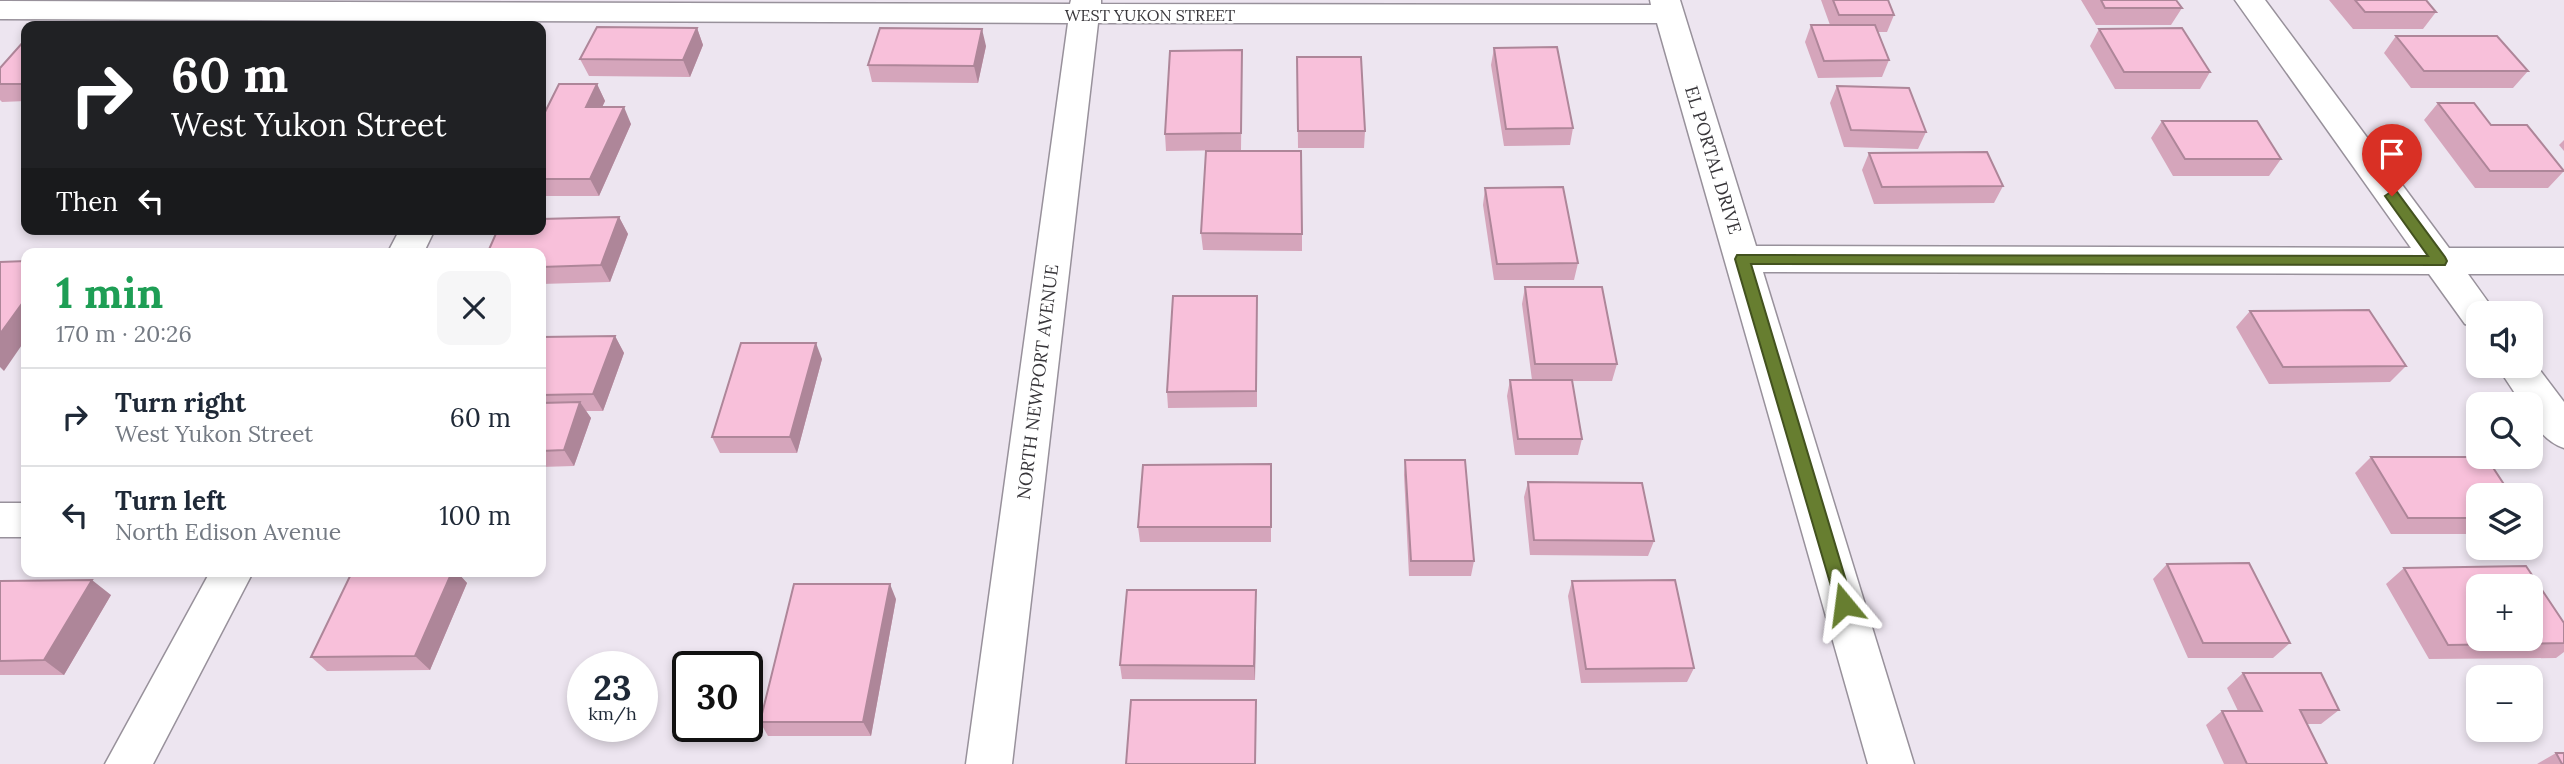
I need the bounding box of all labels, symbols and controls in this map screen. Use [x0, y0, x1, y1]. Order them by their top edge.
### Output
street label: WEST YUKON STREET [1065, 5, 1235, 25]
text: 60 m [171, 43, 288, 105]
icon: right [56, 49, 147, 140]
street label: EL PORTAL DRIVE [1680, 83, 1747, 237]
text: West Yukon Street [171, 104, 447, 145]
pin [2362, 124, 2422, 196]
icon: arrive [2373, 135, 2411, 173]
icon: left [132, 182, 170, 220]
text: Then [56, 185, 118, 218]
street label: NORTH NEWPORT AVENUE [1012, 263, 1063, 501]
text: 1 min [56, 266, 163, 320]
button: close [437, 271, 511, 345]
map controls [2466, 301, 2543, 742]
button: sound [2466, 301, 2543, 378]
text: 170 m · 20:26 [56, 319, 192, 348]
text: Turn right [115, 386, 246, 419]
button: search [2466, 392, 2543, 469]
icon: right [56, 398, 94, 436]
text: 60 m [450, 401, 511, 434]
text: West Yukon Street [115, 419, 313, 448]
button: layers [2466, 483, 2543, 560]
text: Turn left [115, 484, 226, 517]
icon: left [56, 496, 94, 534]
text: 100 m [439, 499, 511, 532]
text: North Edison Avenue [115, 517, 341, 546]
position arrow [1807, 567, 1881, 641]
button: + [2466, 574, 2543, 651]
speed limit sign: 30 [672, 651, 763, 742]
text: 23 [593, 665, 632, 710]
button: − [2466, 665, 2543, 742]
text: km/h [588, 702, 637, 725]

